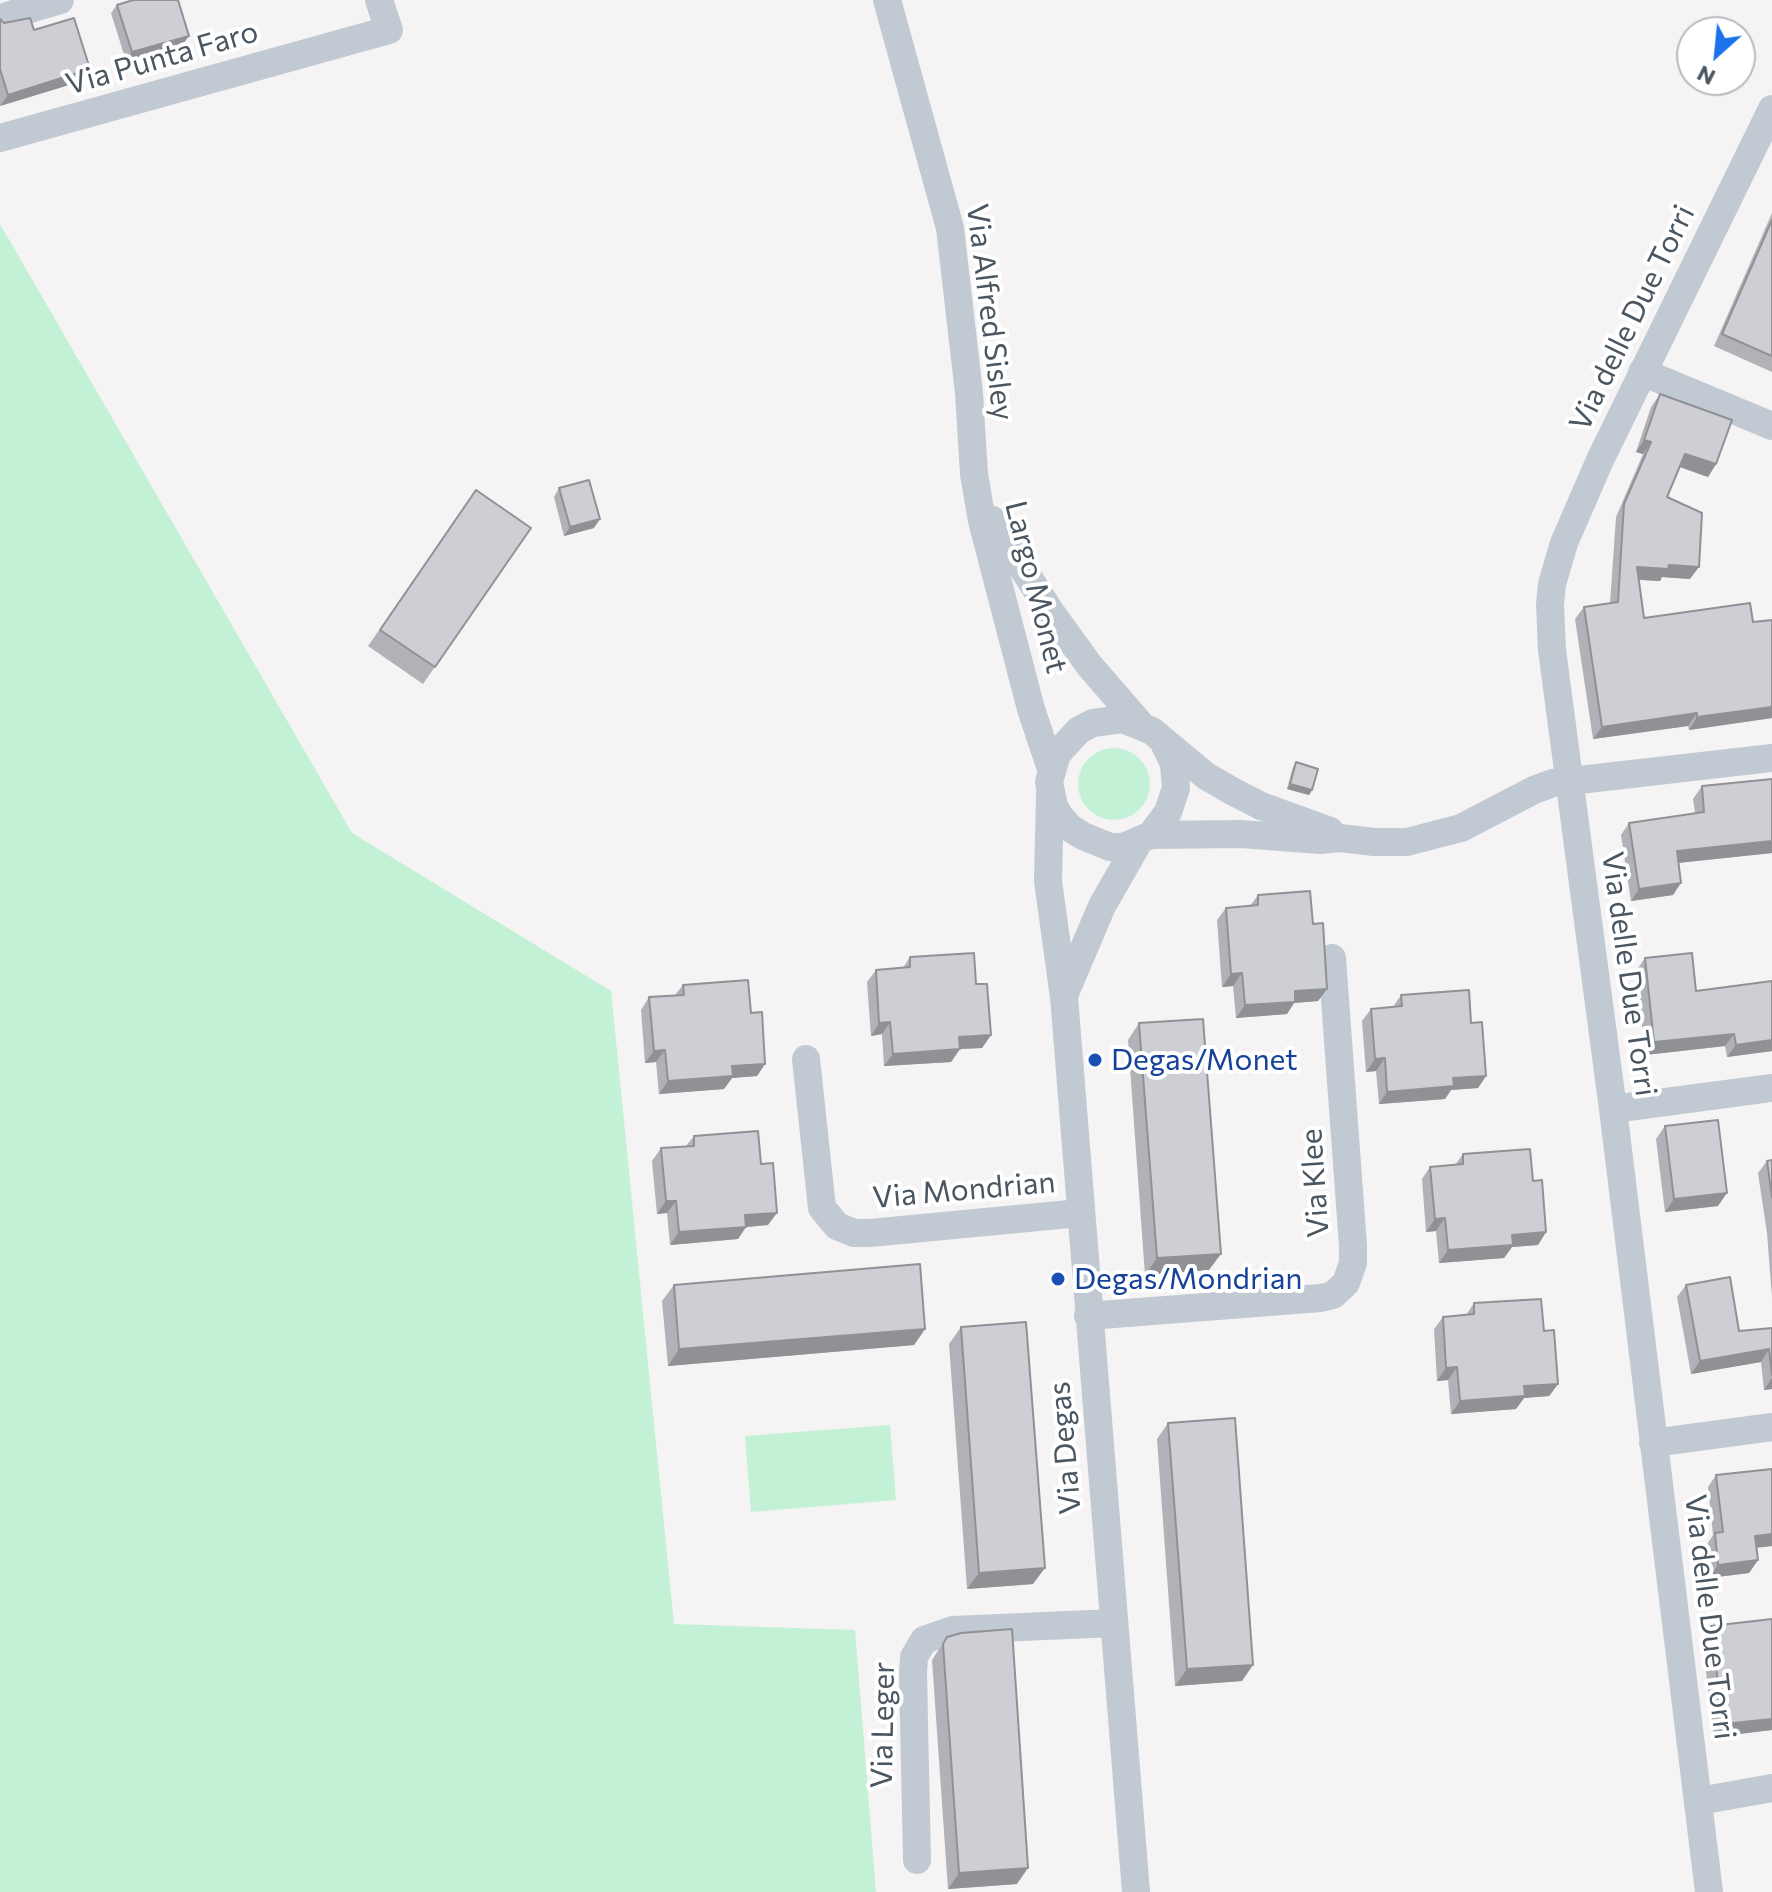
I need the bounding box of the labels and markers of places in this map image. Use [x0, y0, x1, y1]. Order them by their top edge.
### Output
place label: Degas/Monet [1111, 1042, 1298, 1078]
marker: Degas/Monet [1086, 1051, 1104, 1069]
place label: Degas/Mondrian [1074, 1261, 1303, 1297]
marker: Degas/Mondrian [1049, 1270, 1067, 1288]

